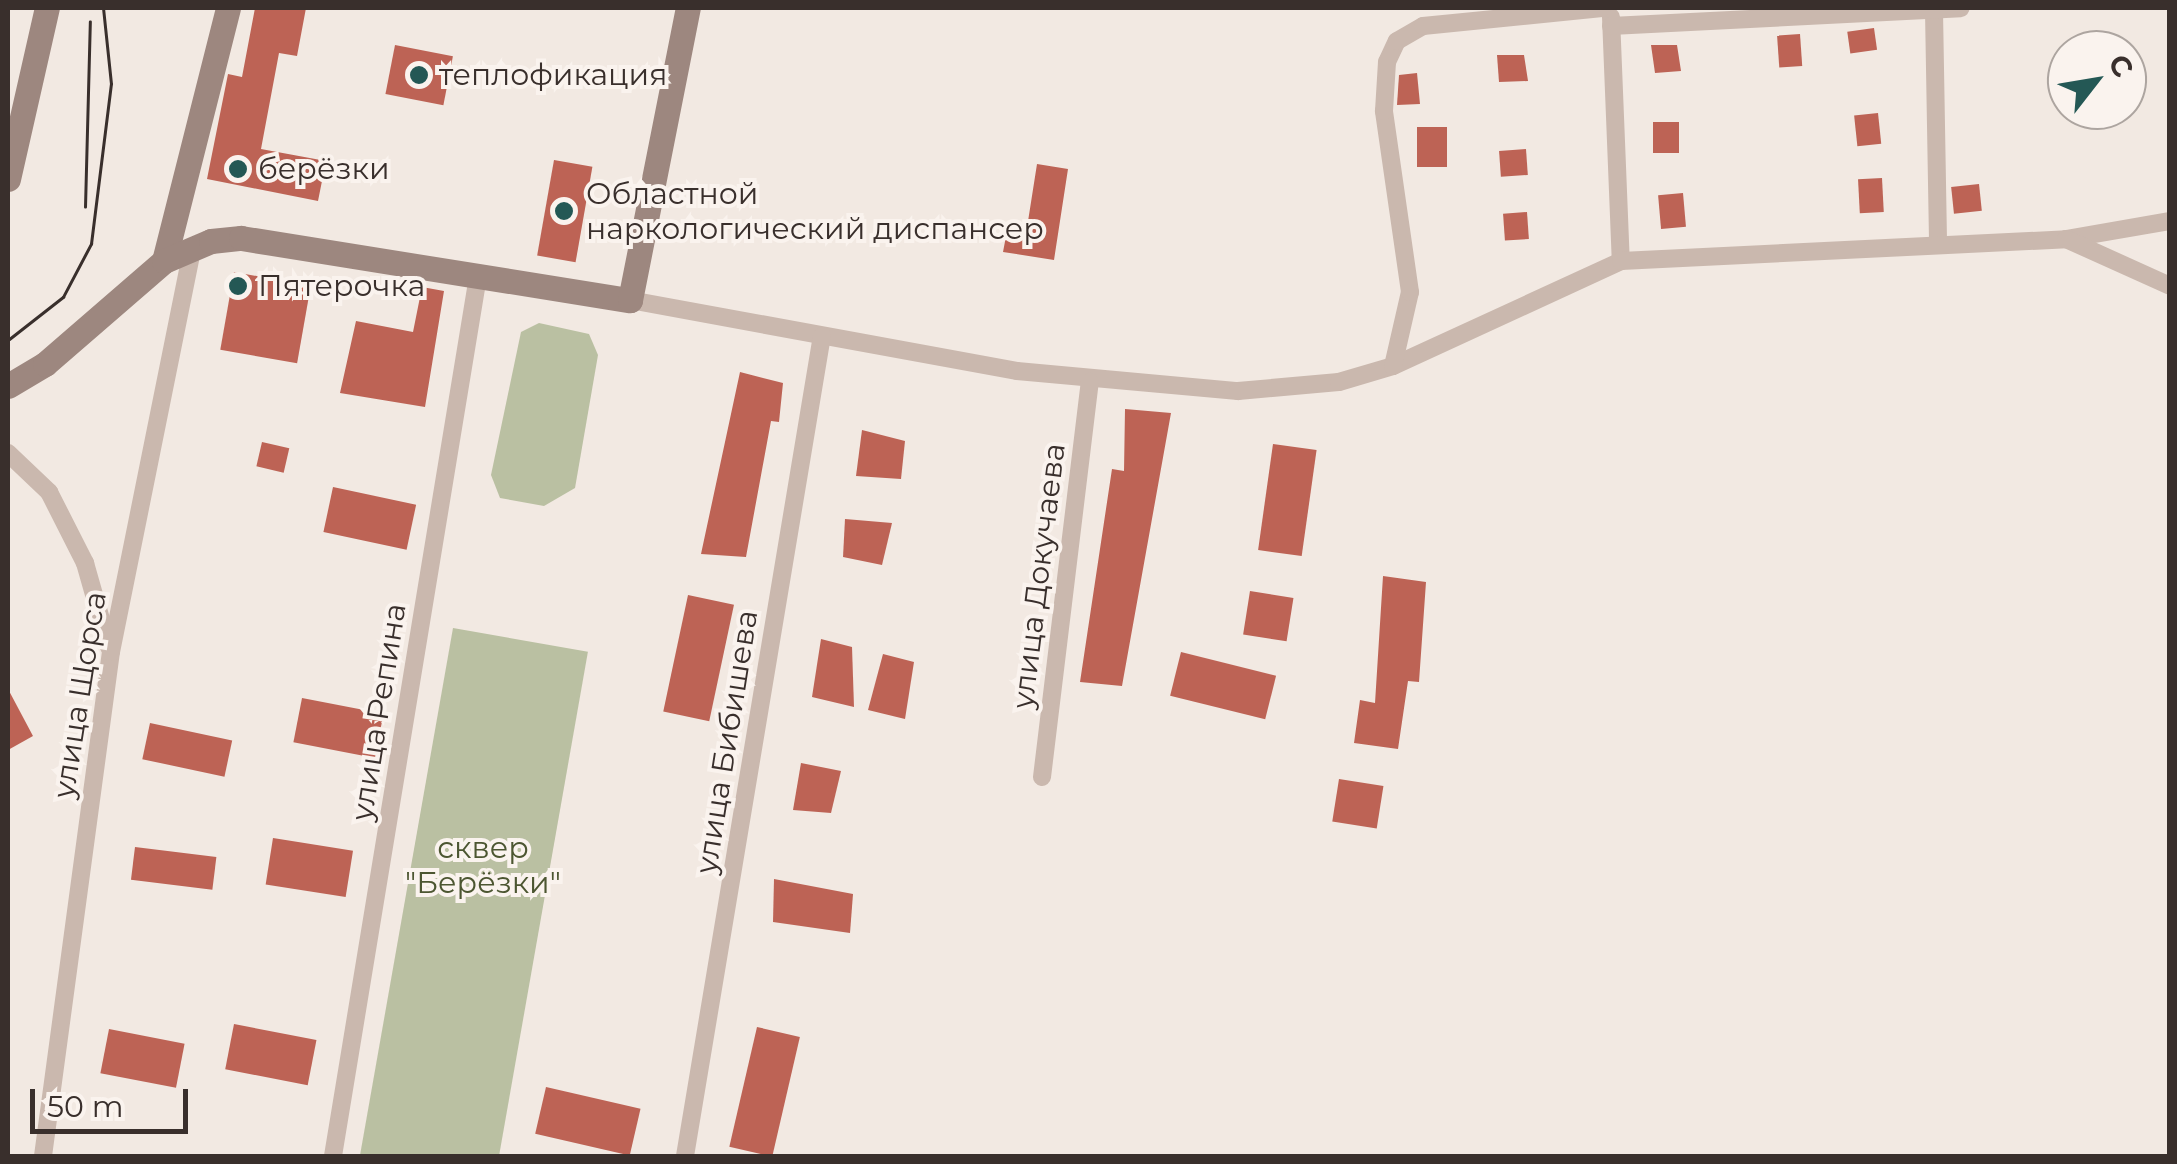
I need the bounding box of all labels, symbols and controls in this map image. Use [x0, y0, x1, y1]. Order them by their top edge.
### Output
north arrow [2047, 30, 2147, 130]
text: С [2101, 48, 2141, 83]
place label: теплофикация [439, 57, 667, 93]
marker: теплофикация [408, 64, 430, 86]
place label: берёзки [258, 151, 390, 187]
marker: берёзки [227, 158, 249, 180]
place label: Областной наркологический диспансер [586, 176, 1044, 246]
marker: Областной наркологический диспансер [551, 198, 577, 224]
place label: Пятерочка [258, 268, 425, 304]
marker: Пятерочка [227, 275, 249, 297]
street label: улица Докучаева [1005, 441, 1073, 711]
street label: улица Щорса [46, 589, 114, 801]
street label: улица Репина [344, 601, 414, 823]
street label: улица Бибишева [688, 608, 766, 876]
park label: сквер "Берёзки" [405, 830, 561, 900]
scale bar [35, 1069, 192, 1131]
text: 50 m [47, 1088, 124, 1125]

